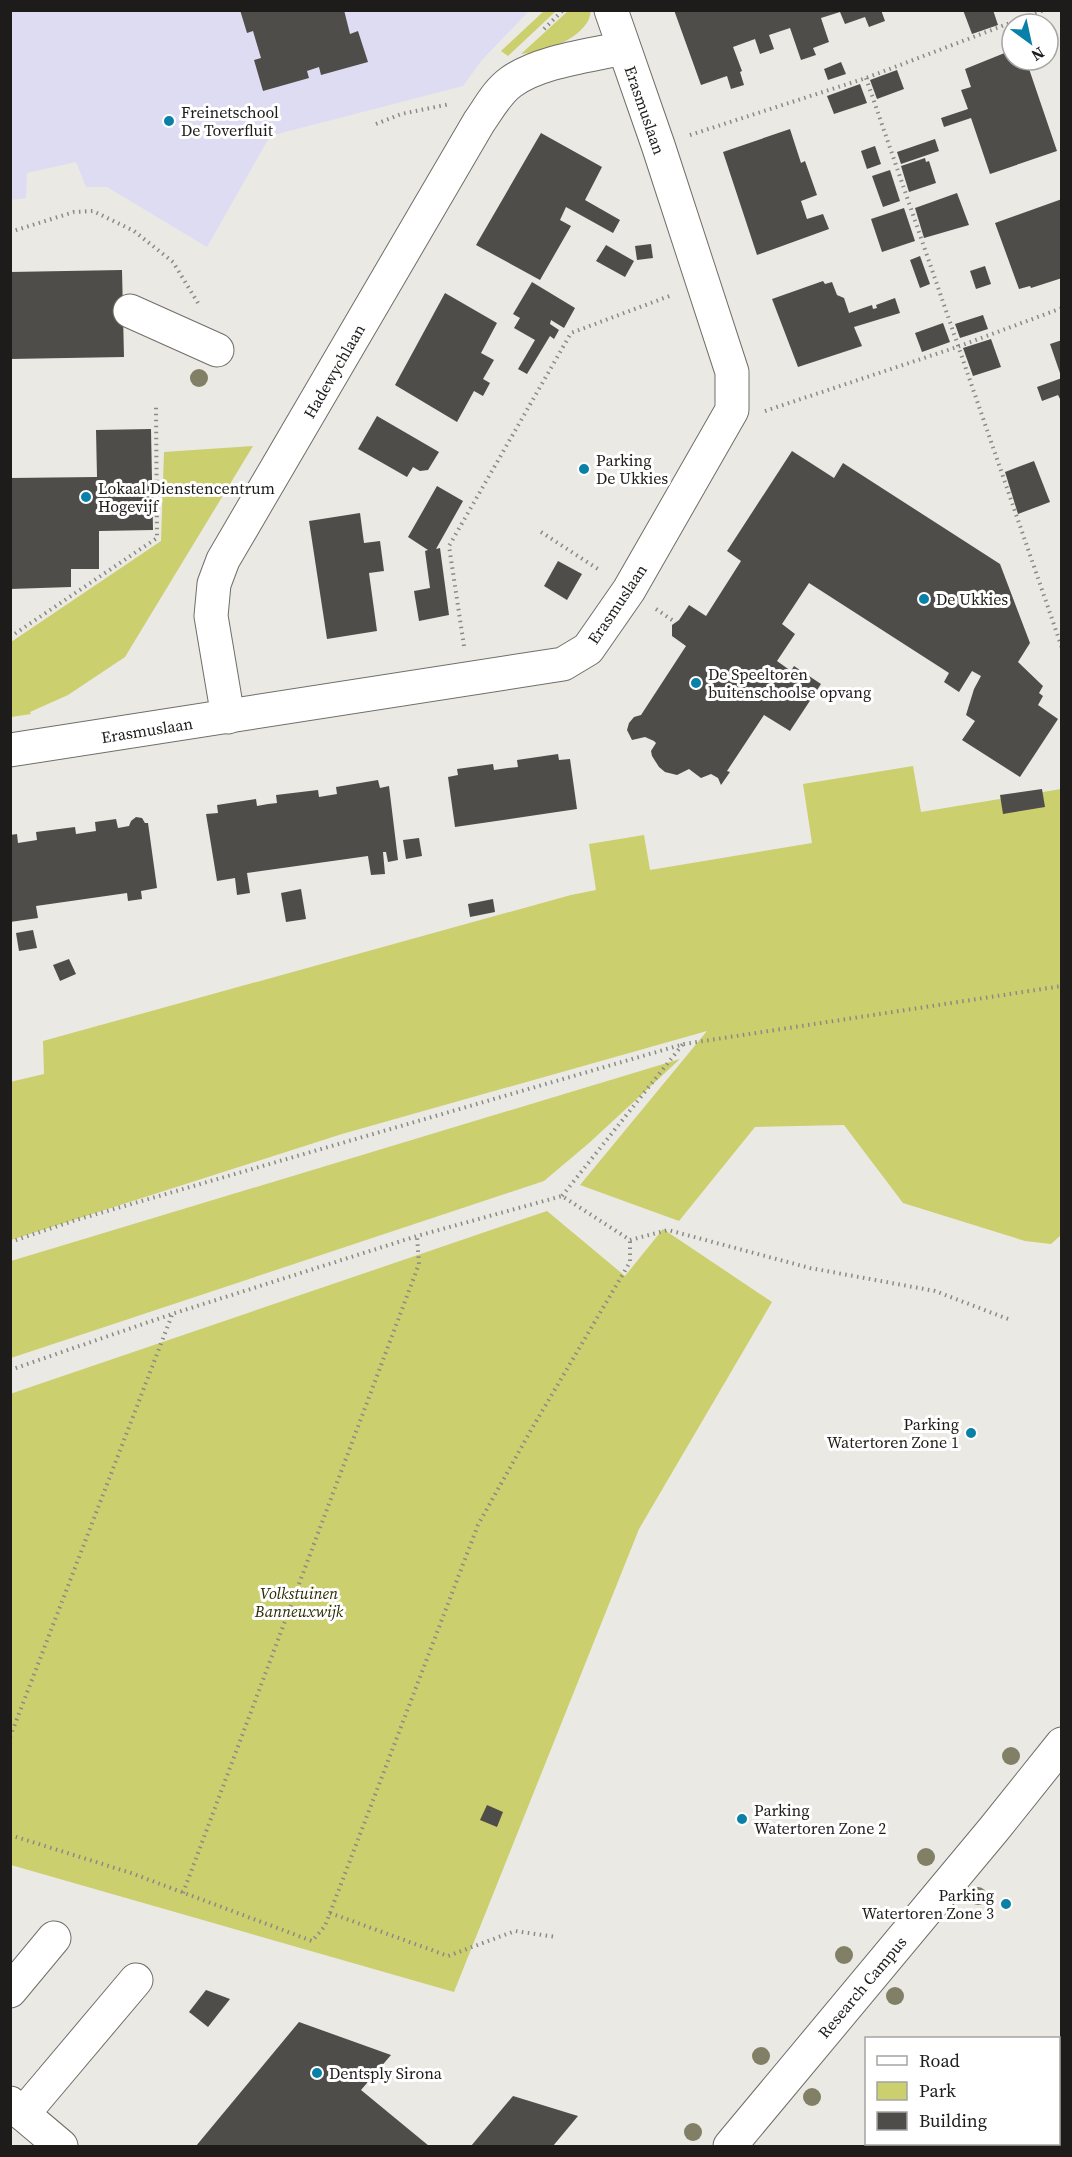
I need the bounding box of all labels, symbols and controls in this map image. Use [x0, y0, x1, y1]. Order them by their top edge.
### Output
north arrow [1000, 12, 1060, 72]
text: N [1027, 42, 1049, 67]
street label: Erasmuslaan [620, 63, 671, 157]
place label: Freinetschool De Toverfluit [181, 101, 279, 141]
marker: Freinetschool De Toverfluit [162, 114, 176, 128]
street label: Hadewychlaan [298, 320, 370, 422]
place label: Parking De Ukkies [596, 449, 668, 489]
marker: Parking De Ukkies [577, 462, 591, 476]
place label: Lokaal Dienstencentrum Hogevijf [98, 477, 275, 517]
marker: Lokaal Dienstencentrum Hogevijf [79, 490, 93, 504]
street label: Erasmuslaan [582, 559, 652, 648]
place label: De Ukkies [936, 588, 1008, 610]
marker: De Ukkies [917, 592, 931, 606]
place label: De Speeltoren buitenschoolse opvang [708, 663, 871, 703]
marker: De Speeltoren buitenschoolse opvang [689, 676, 703, 690]
street label: Erasmuslaan [100, 712, 195, 748]
place label: Parking Watertoren Zone 1 [827, 1413, 959, 1453]
marker: Parking Watertoren Zone 1 [964, 1426, 978, 1440]
park label: Volkstuinen Banneuxwijk [254, 1582, 344, 1622]
place label: Parking Watertoren Zone 2 [754, 1799, 886, 1839]
marker: Parking Watertoren Zone 2 [735, 1812, 749, 1826]
place label: Parking Watertoren Zone 3 [862, 1884, 994, 1924]
marker: Parking Watertoren Zone 3 [999, 1897, 1013, 1911]
street label: Research Campus [813, 1931, 911, 2043]
legend [865, 2037, 1060, 2145]
text: Road [919, 2048, 960, 2073]
place label: Dentsply Sirona [329, 2062, 443, 2084]
marker: Dentsply Sirona [310, 2066, 324, 2080]
text: Park [919, 2078, 956, 2103]
text: Building [919, 2108, 987, 2133]

